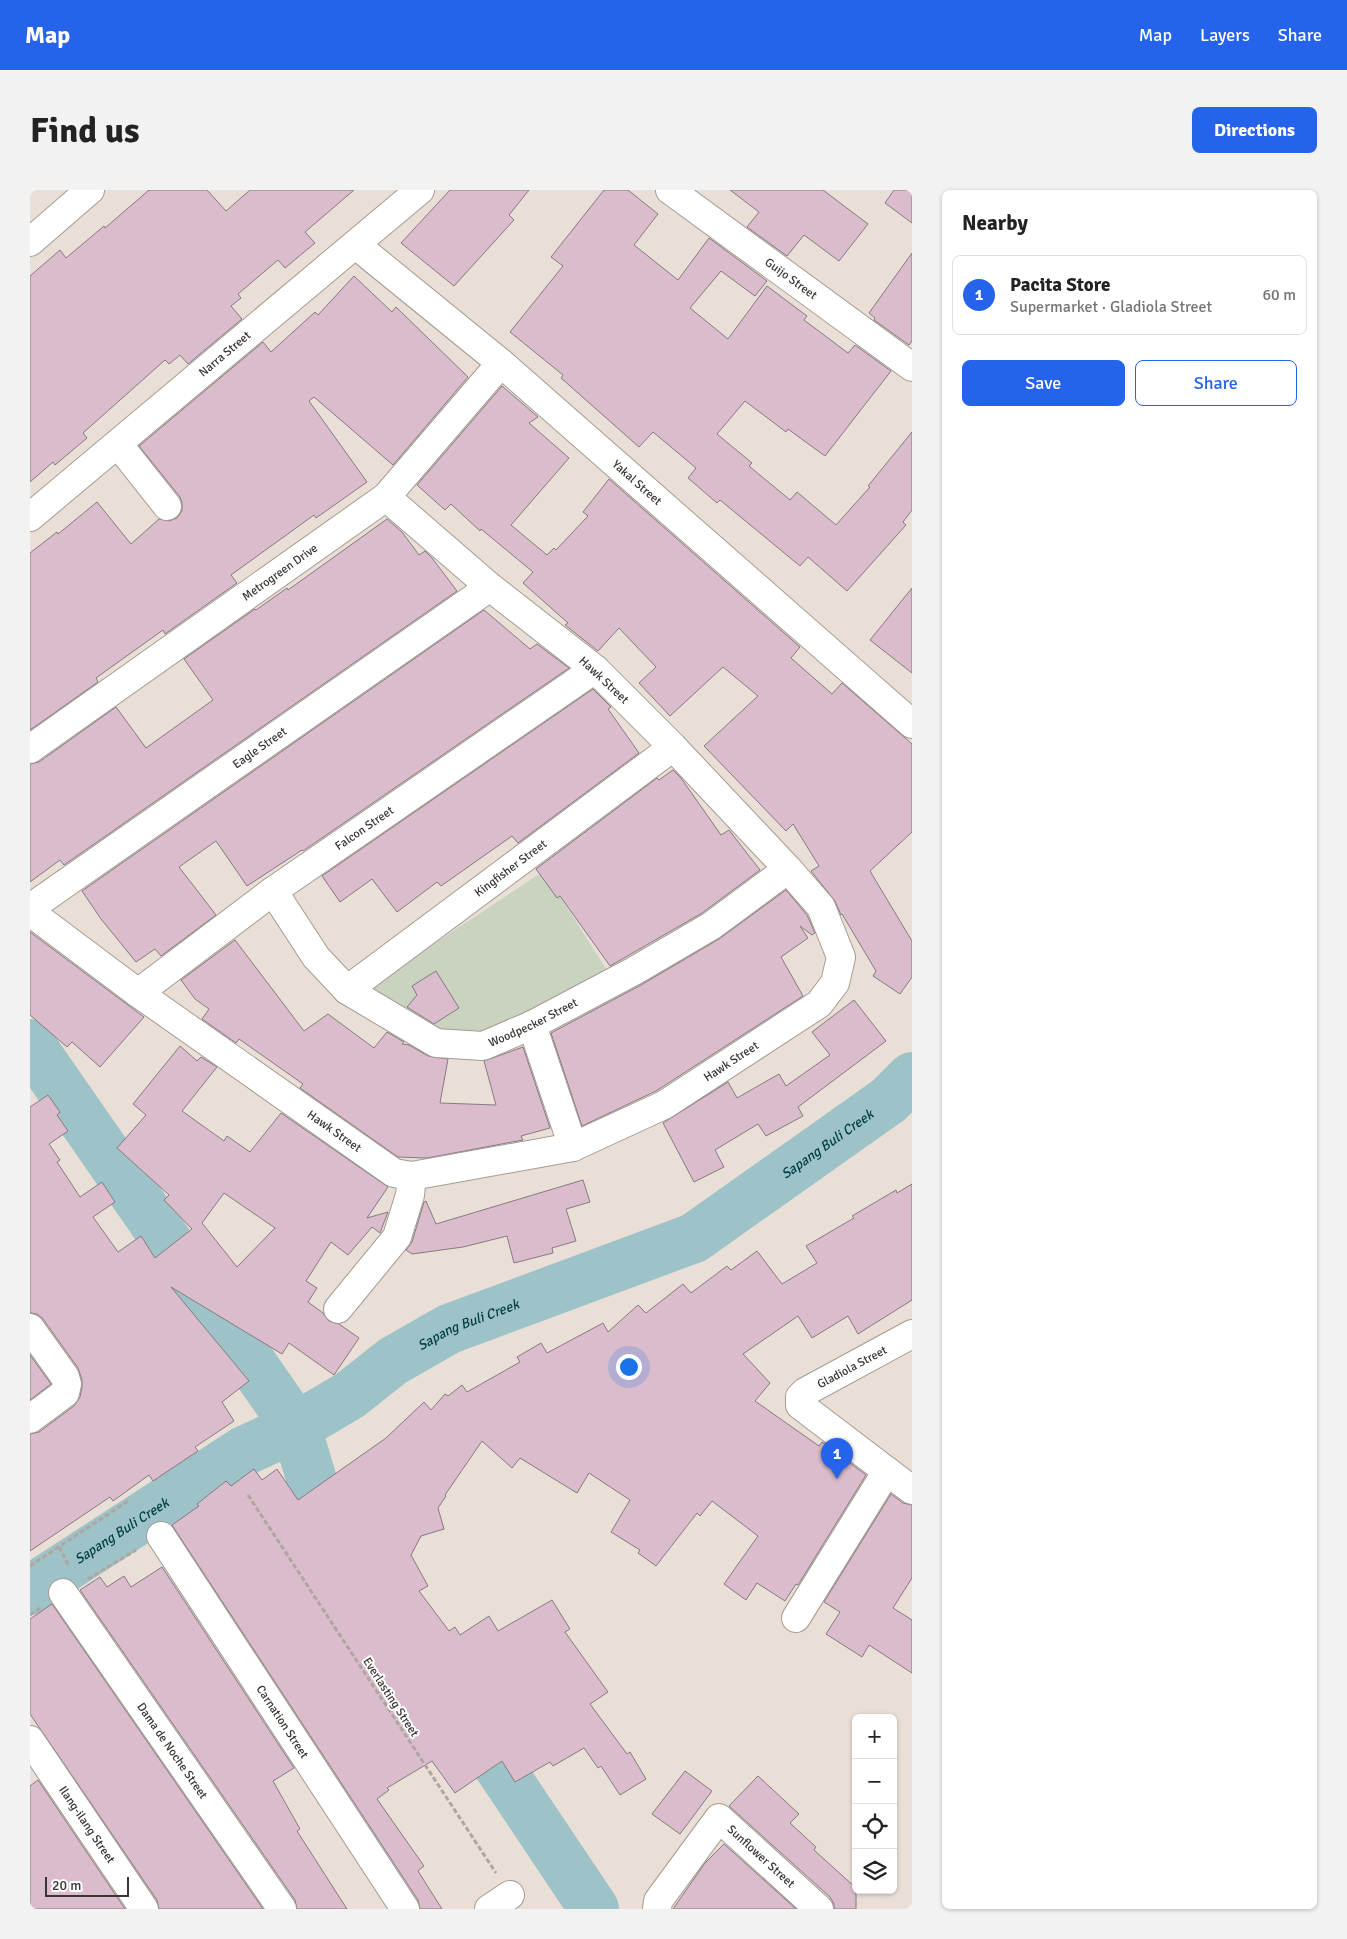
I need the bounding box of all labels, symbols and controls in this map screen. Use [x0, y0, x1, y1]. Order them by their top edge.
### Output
text: Map [25, 20, 70, 50]
text: Map [1139, 24, 1172, 46]
text: Layers [1200, 24, 1250, 46]
text: Share [1278, 24, 1322, 46]
button: Directions [1192, 107, 1317, 153]
text: Find us [30, 109, 140, 152]
text: Nearby [962, 210, 1028, 236]
street label: Guijo Street [762, 255, 820, 303]
text: Pacita Store [1010, 273, 1110, 297]
text: 1 [975, 285, 983, 305]
text: 60 m [1262, 285, 1296, 305]
text: Supermarket · Gladiola Street [1010, 297, 1212, 317]
street label: Narra Street [196, 328, 254, 380]
button: Save [962, 360, 1125, 406]
button: Share [1135, 360, 1297, 406]
street label: Yakal Street [609, 457, 665, 509]
street label: Metrogreen Drive [239, 541, 321, 604]
street label: Hawk Street [576, 654, 632, 707]
street label: Eagle Street [230, 724, 290, 772]
street label: Falcon Street [332, 803, 397, 854]
street label: Kingfisher Street [472, 837, 550, 900]
street label: Woodpecker Street [487, 995, 580, 1051]
street label: Hawk Street [701, 1038, 762, 1085]
water label: Sapang Buli Creek [778, 1105, 878, 1183]
street label: Hawk Street [304, 1107, 364, 1156]
water label: Sapang Buli Creek [415, 1295, 523, 1354]
street label: Gladiola Street [815, 1343, 890, 1392]
your location [616, 1354, 642, 1380]
pin: 1 [821, 1438, 853, 1479]
water label: Sapang Buli Creek [71, 1493, 174, 1568]
street label: Everlasting Street [359, 1655, 422, 1740]
street label: Carnation Street [253, 1683, 312, 1762]
street label: Dama de Noche Street [133, 1700, 211, 1802]
map controls [852, 1714, 897, 1894]
button: + [852, 1714, 897, 1759]
button: − [852, 1759, 897, 1804]
street label: Ilang-ilang Street [55, 1783, 118, 1866]
button: locate [852, 1804, 897, 1849]
street label: Sunflower Street [724, 1822, 798, 1891]
button: layers [852, 1849, 897, 1894]
scale bar [45, 1874, 129, 1897]
text: 20 m [52, 1877, 81, 1894]

